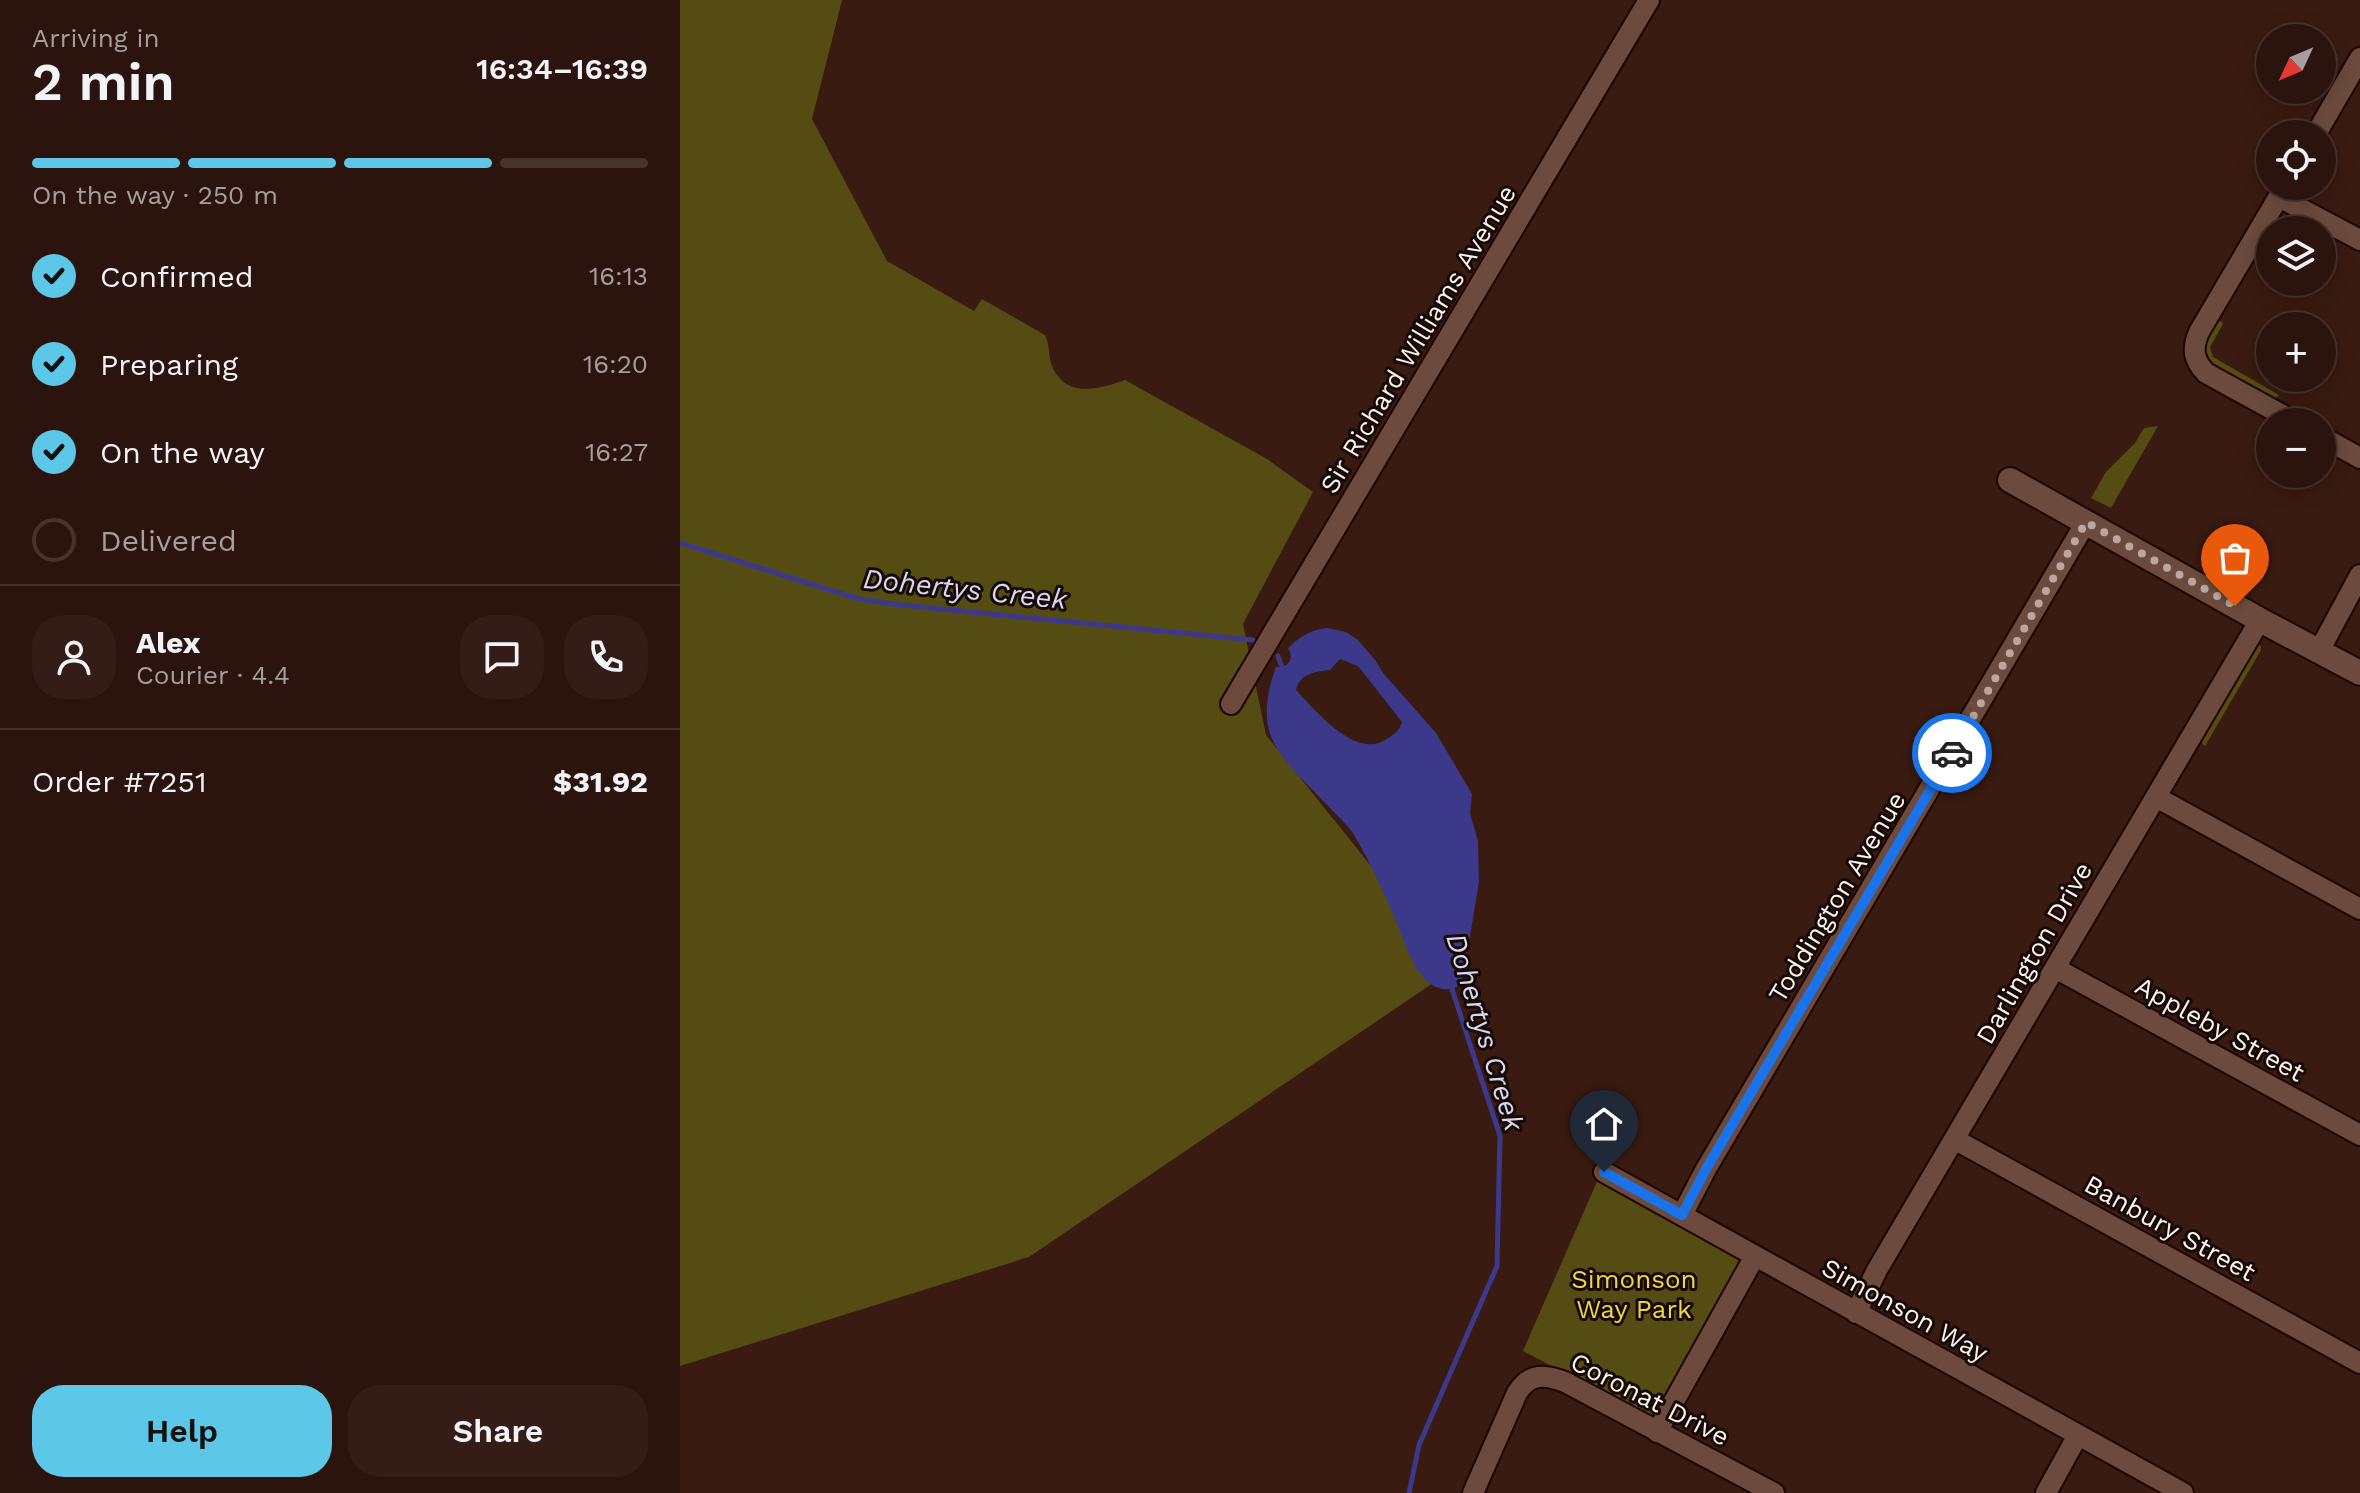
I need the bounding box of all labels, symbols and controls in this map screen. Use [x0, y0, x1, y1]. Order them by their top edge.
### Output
text: Arriving in [32, 23, 160, 53]
north arrow [2256, 24, 2336, 104]
map controls [2256, 24, 2336, 488]
text: 16:34–16:39 [476, 51, 648, 86]
text: 2 min [32, 52, 175, 113]
button: locate [2256, 120, 2336, 200]
street label: Sir Richard Williams Avenue [1314, 179, 1522, 499]
text: On the way · 250 m [32, 180, 278, 210]
button: layers [2256, 216, 2336, 296]
icon: check [32, 254, 76, 298]
text: Confirmed [100, 259, 254, 294]
text: 16:13 [589, 261, 648, 291]
button: + [2256, 312, 2336, 392]
icon: check [32, 342, 76, 386]
text: Preparing [100, 347, 238, 382]
text: 16:20 [583, 349, 648, 379]
button: − [2256, 408, 2336, 488]
icon: check [32, 430, 76, 474]
text: On the way [100, 435, 265, 470]
text: 16:27 [585, 437, 648, 467]
text: Delivered [100, 523, 237, 558]
pin [2201, 524, 2269, 606]
icon: bag [2213, 536, 2257, 580]
water label: Dohertys Creek [861, 562, 1069, 616]
button: person [32, 615, 116, 699]
button: chat [460, 615, 544, 699]
button: phone [564, 615, 648, 699]
text: Alex [136, 625, 200, 660]
text: Courier · 4.4 [136, 660, 290, 690]
courier [1912, 713, 1992, 793]
icon: car [1930, 731, 1974, 775]
text: Order #7251 [32, 764, 207, 799]
text: $31.92 [553, 764, 648, 799]
street label: Toddington Avenue [1762, 786, 1912, 1008]
street label: Darlington Drive [1970, 857, 2098, 1049]
water label: Dohertys Creek [1439, 929, 1531, 1135]
street label: Appleby Street [2130, 970, 2310, 1088]
pin [1570, 1090, 1638, 1172]
icon: home [1582, 1102, 1626, 1146]
street label: Banbury Street [2079, 1169, 2261, 1287]
street label: Simonson Way [1817, 1252, 1994, 1368]
park label: Simonson Way Park [1571, 1264, 1697, 1324]
street label: Coronat Drive [1566, 1346, 1734, 1452]
button: Help [32, 1385, 332, 1477]
button: Share [348, 1385, 648, 1477]

